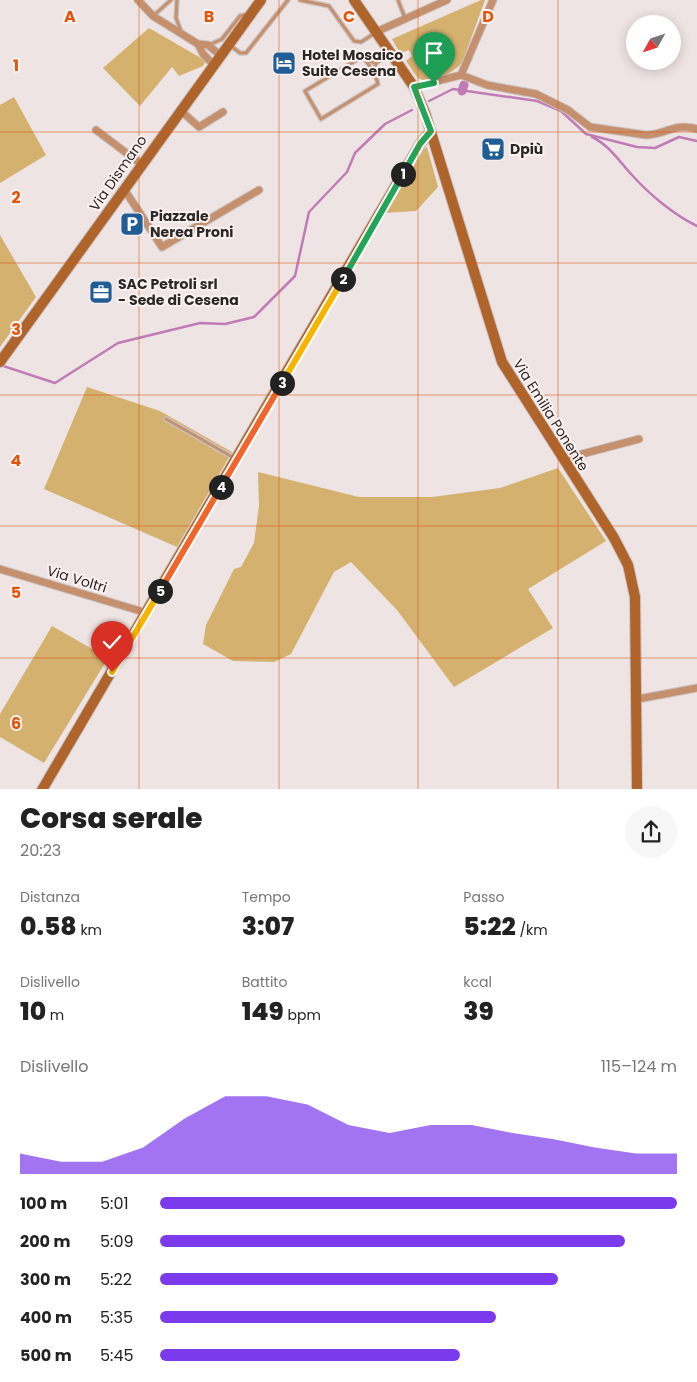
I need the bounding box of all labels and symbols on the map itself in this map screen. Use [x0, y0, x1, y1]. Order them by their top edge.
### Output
text: A [64, 5, 76, 28]
text: B [204, 5, 214, 28]
text: C [343, 5, 355, 28]
text: D [482, 5, 494, 28]
north arrow [626, 15, 681, 70]
pin [413, 32, 455, 83]
place label: Hotel Mosaico Suite Cesena [302, 45, 403, 81]
hotel icon: Hotel Mosaico Suite Cesena [271, 50, 297, 76]
text: 1 [13, 54, 19, 77]
street label: Via Dismano [84, 131, 152, 215]
supermarket icon: Dpiù [480, 136, 506, 162]
place label: Dpiù [510, 139, 543, 159]
pin: 1 [390, 162, 416, 186]
text: 2 [11, 186, 21, 209]
place label: Piazzale Nerea Proni [150, 206, 233, 242]
parking icon: Piazzale Nerea Proni [119, 211, 145, 237]
pin: 2 [330, 266, 356, 292]
place label: SAC Petroli srl - Sede di Cesena [118, 274, 239, 310]
office icon: SAC Petroli srl - Sede di Cesena [88, 279, 114, 305]
text: 3 [11, 318, 21, 341]
street label: Via Emilia Ponente [508, 355, 594, 475]
pin: 3 [270, 370, 294, 396]
text: 4 [11, 449, 22, 472]
pin: 4 [208, 474, 234, 500]
street label: Via Voltri [45, 560, 109, 598]
pin: 5 [148, 578, 172, 604]
text: 5 [11, 581, 21, 604]
pin [91, 621, 133, 672]
text: 6 [11, 712, 21, 735]

